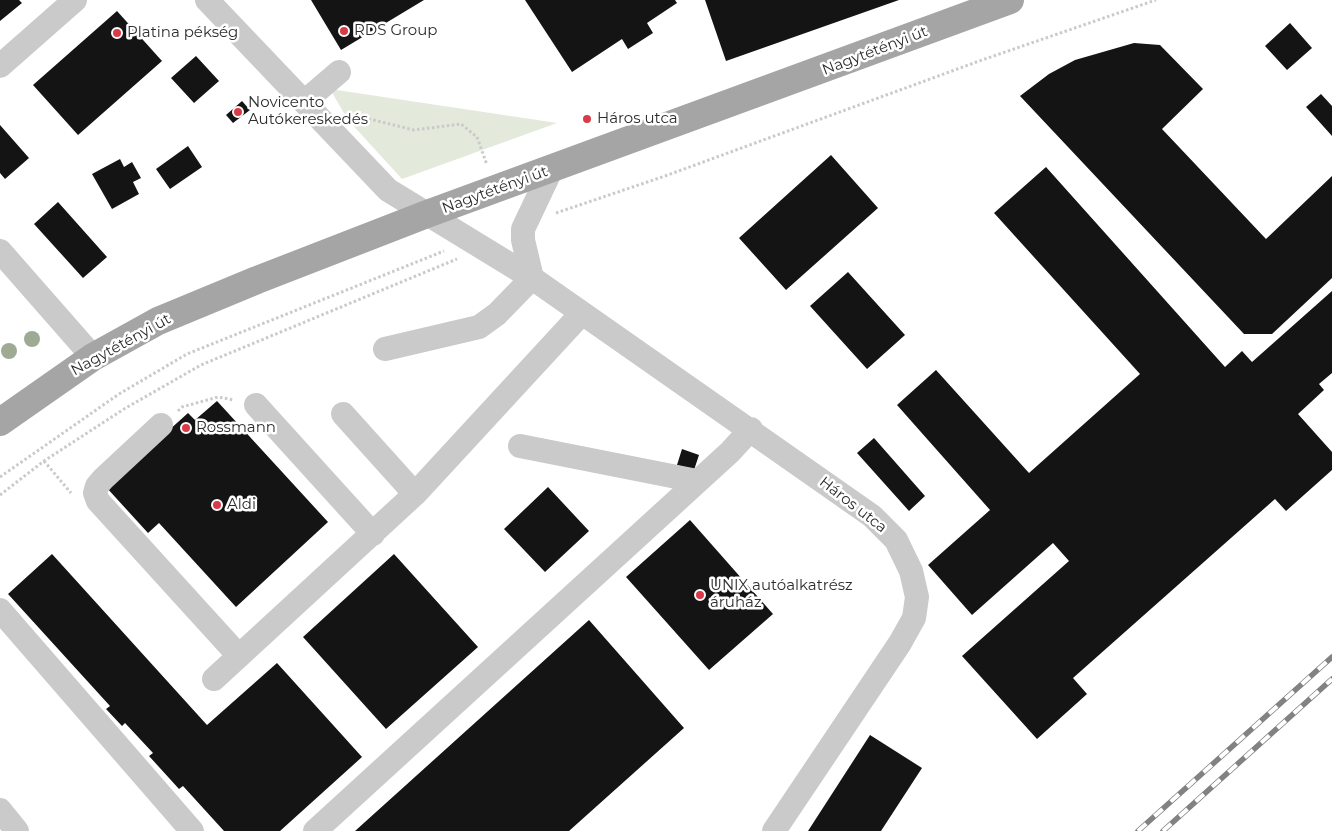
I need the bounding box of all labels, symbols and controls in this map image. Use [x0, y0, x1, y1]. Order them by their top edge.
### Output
place label: RDS Group [354, 22, 437, 40]
street label: Nagytétényi út [820, 23, 930, 79]
place label: Platina pékség [127, 24, 238, 42]
marker: RDS Group [338, 25, 350, 37]
marker: Platina pékség [111, 27, 123, 39]
place label: Novicento Autókereskedés [248, 94, 368, 129]
marker: Novicento Autókereskedés [232, 106, 244, 118]
place label: Háros utca [597, 110, 678, 128]
marker: Háros utca [581, 113, 593, 125]
street label: Nagytétényi út [440, 163, 550, 217]
street label: Nagytétényi út [68, 310, 174, 380]
place label: Rossmann [196, 419, 276, 437]
marker: Rossmann [180, 422, 192, 434]
street label: Háros utca [816, 473, 890, 537]
place label: Aldi [227, 496, 256, 514]
marker: Aldi [211, 499, 223, 511]
place label: UNIX autóalkatrész áruház [710, 577, 853, 612]
marker: UNIX autóalkatrész áruház [694, 589, 706, 601]

